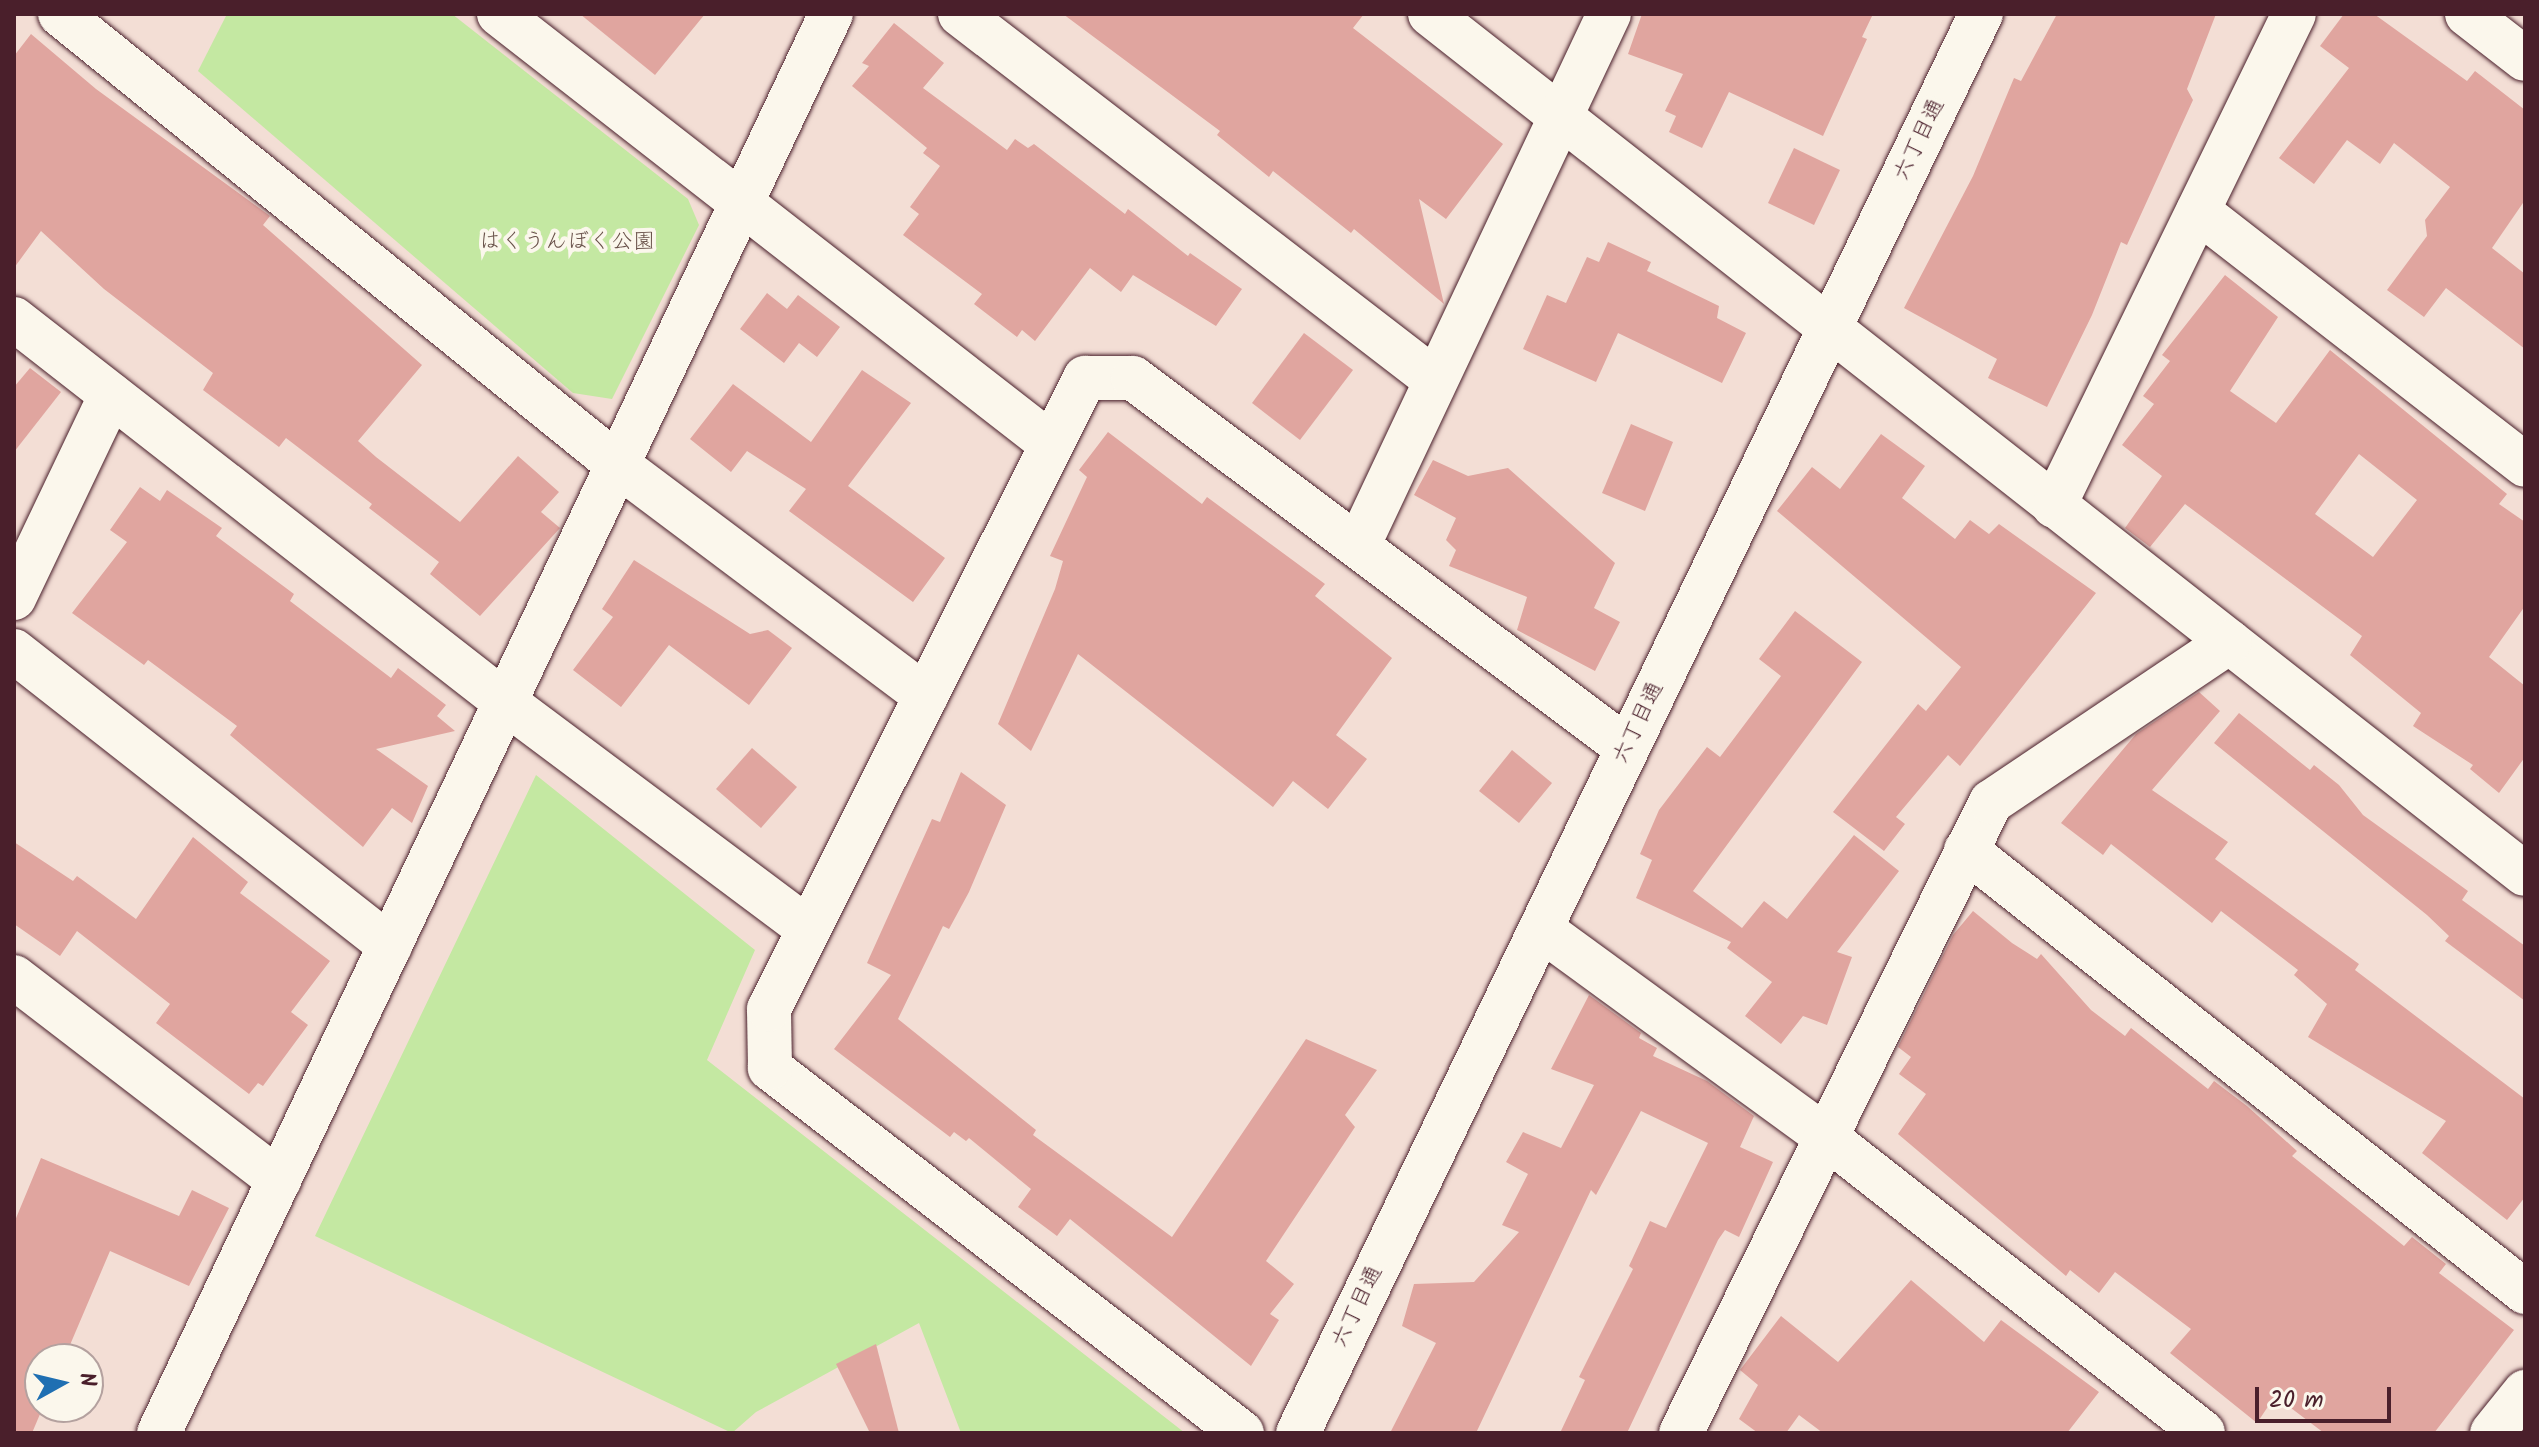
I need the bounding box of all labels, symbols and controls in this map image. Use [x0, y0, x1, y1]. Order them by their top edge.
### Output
street label: 六丁目通 [1889, 95, 1951, 185]
park label: はくうんぼく公園 [479, 230, 655, 256]
street label: 六丁目通 [1608, 678, 1670, 768]
street label: 六丁目通 [1327, 1262, 1389, 1352]
north arrow [24, 1343, 104, 1423]
text: N [68, 1371, 105, 1389]
scale bar [2259, 1371, 2395, 1421]
text: 20 m [2269, 1381, 2324, 1420]

